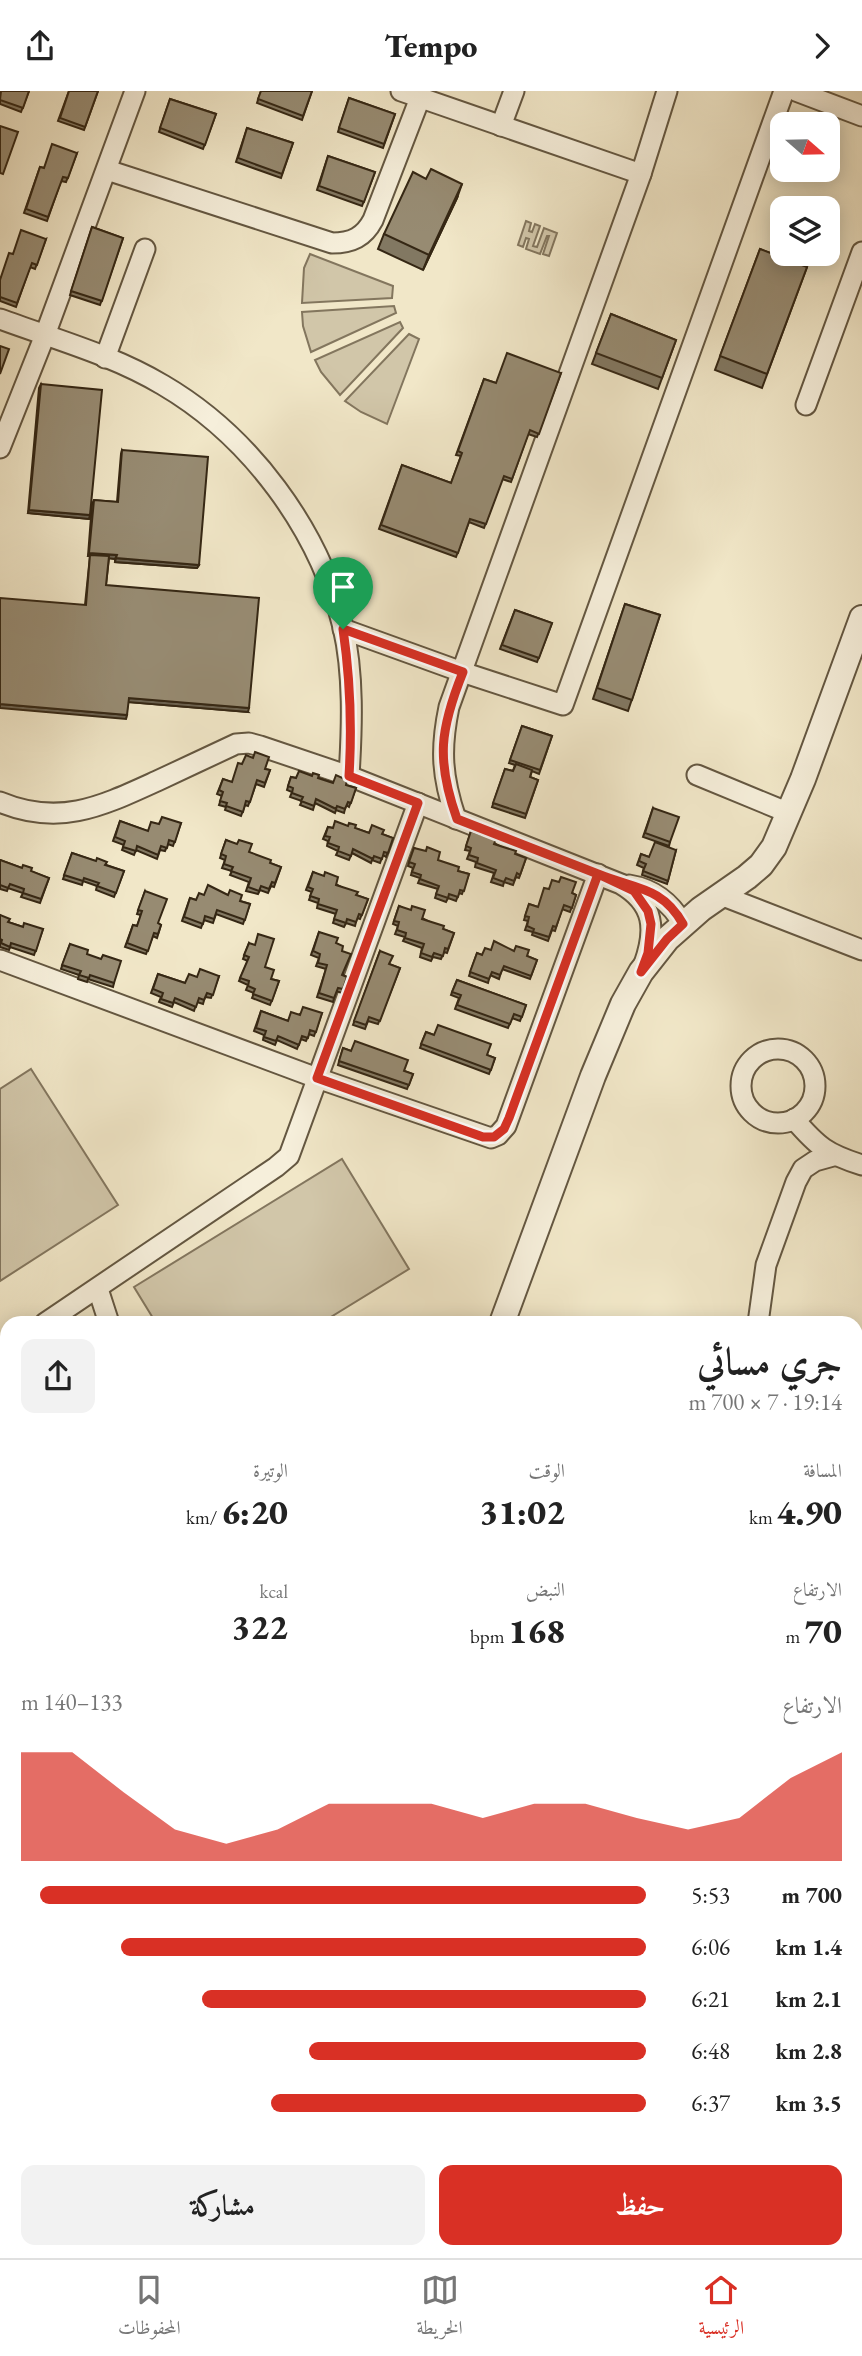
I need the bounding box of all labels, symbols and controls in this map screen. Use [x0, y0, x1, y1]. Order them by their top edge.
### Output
text: Tempo [385, 25, 477, 67]
icon: share [21, 27, 59, 65]
icon: forward [803, 27, 841, 65]
north arrow [770, 112, 840, 182]
map controls [770, 112, 840, 266]
button: layers [770, 196, 840, 266]
pin [313, 557, 373, 629]
icon: arrive [324, 568, 362, 606]
text: جري مسائي [697, 1336, 842, 1385]
button: share [21, 1339, 95, 1413]
text: 19:14 · 7 × 700 m [689, 1387, 842, 1417]
text: الوتيرة [253, 1458, 288, 1483]
text: الوقت [529, 1458, 565, 1483]
text: المسافة [803, 1458, 842, 1483]
text: 6:20 [221, 1489, 288, 1534]
text: 31:02 [479, 1489, 565, 1534]
text: 4.90 [777, 1489, 842, 1534]
text: /km [186, 1505, 221, 1530]
text: km [749, 1505, 777, 1530]
text: النبض [526, 1577, 565, 1602]
text: الارتفاع [793, 1577, 842, 1602]
text: kcal [259, 1579, 288, 1604]
text: 322 [231, 1604, 288, 1649]
text: 168 [508, 1608, 565, 1653]
text: 70 [804, 1608, 842, 1653]
text: bpm [470, 1624, 508, 1649]
text: m [786, 1624, 804, 1649]
text: 133–140 m [21, 1687, 122, 1717]
text: الارتفاع [782, 1690, 842, 1720]
text: 5:53 [691, 1880, 730, 1910]
text: 700 m [781, 1880, 842, 1910]
text: 6:06 [691, 1932, 730, 1962]
text: 1.4 km [775, 1932, 842, 1962]
text: 6:21 [691, 1984, 730, 2014]
text: 2.1 km [775, 1984, 842, 2014]
text: 6:48 [691, 2036, 730, 2066]
text: 2.8 km [775, 2036, 842, 2066]
text: 6:37 [691, 2088, 730, 2118]
text: 3.5 km [775, 2088, 842, 2118]
button: مشاركة [21, 2165, 425, 2245]
button: حفظ [439, 2165, 842, 2245]
tab: المحفوظات [118, 2271, 181, 2346]
tab: الخريطة [416, 2271, 463, 2346]
tab: الرئيسية [698, 2271, 744, 2346]

